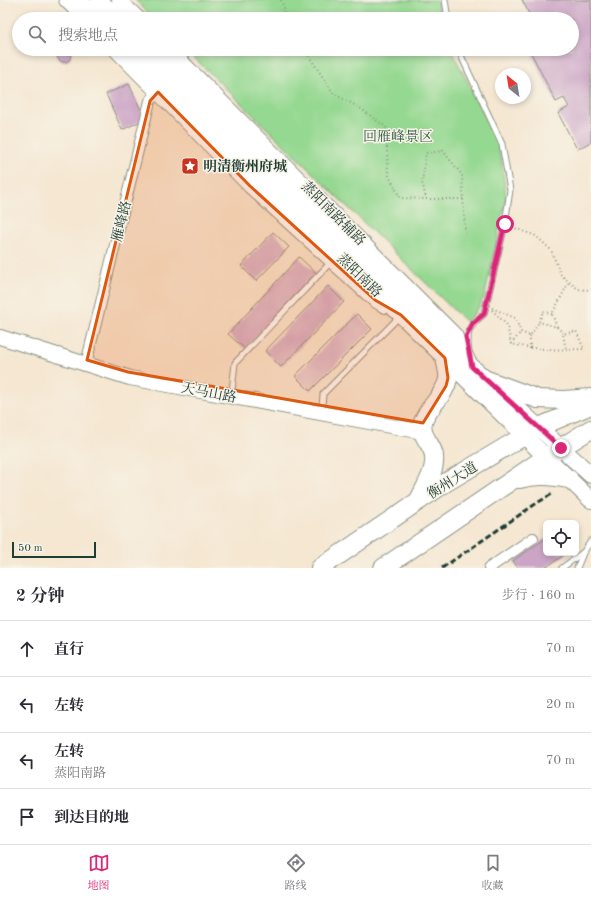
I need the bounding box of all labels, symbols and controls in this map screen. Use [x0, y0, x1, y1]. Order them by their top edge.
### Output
search box [12, 12, 579, 56]
icon: search [26, 23, 48, 45]
text: 搜索地点 [58, 29, 118, 44]
north arrow [495, 68, 531, 104]
park label: 回雁峰景区 [363, 129, 433, 144]
place icon: 明清衡州府城 [180, 156, 200, 176]
place label: 明清衡州府城 [203, 158, 287, 174]
street label: 蒸阳南路辅路 [299, 178, 369, 248]
street label: 雁峰路 [109, 199, 134, 243]
route start [496, 215, 514, 233]
street label: 蒸阳南路 [334, 251, 385, 300]
street label: 天马山路 [180, 380, 238, 405]
route end [552, 439, 570, 457]
street label: 衡州大道 [425, 459, 480, 502]
map controls [543, 520, 579, 556]
button: locate [543, 520, 579, 556]
scale bar [12, 540, 96, 559]
text: 50 m [18, 543, 43, 554]
text: 2 分钟 [16, 588, 65, 605]
text: 步行 · 160 m [501, 589, 575, 602]
icon: ahead [16, 638, 38, 660]
text: 70 m [546, 642, 575, 655]
text: 直行 [54, 643, 84, 658]
icon: left [16, 694, 38, 716]
text: 20 m [546, 698, 575, 711]
text: 左转 [54, 699, 84, 714]
text: 左转 [54, 745, 84, 760]
icon: left [16, 750, 38, 772]
text: 70 m [546, 754, 575, 767]
text: 蒸阳南路 [54, 767, 106, 780]
icon: arrive [16, 806, 38, 828]
text: 到达目的地 [54, 811, 129, 826]
tab: 地图 [88, 852, 110, 894]
tab: 路线 [285, 852, 307, 894]
tab: 收藏 [482, 852, 504, 894]

